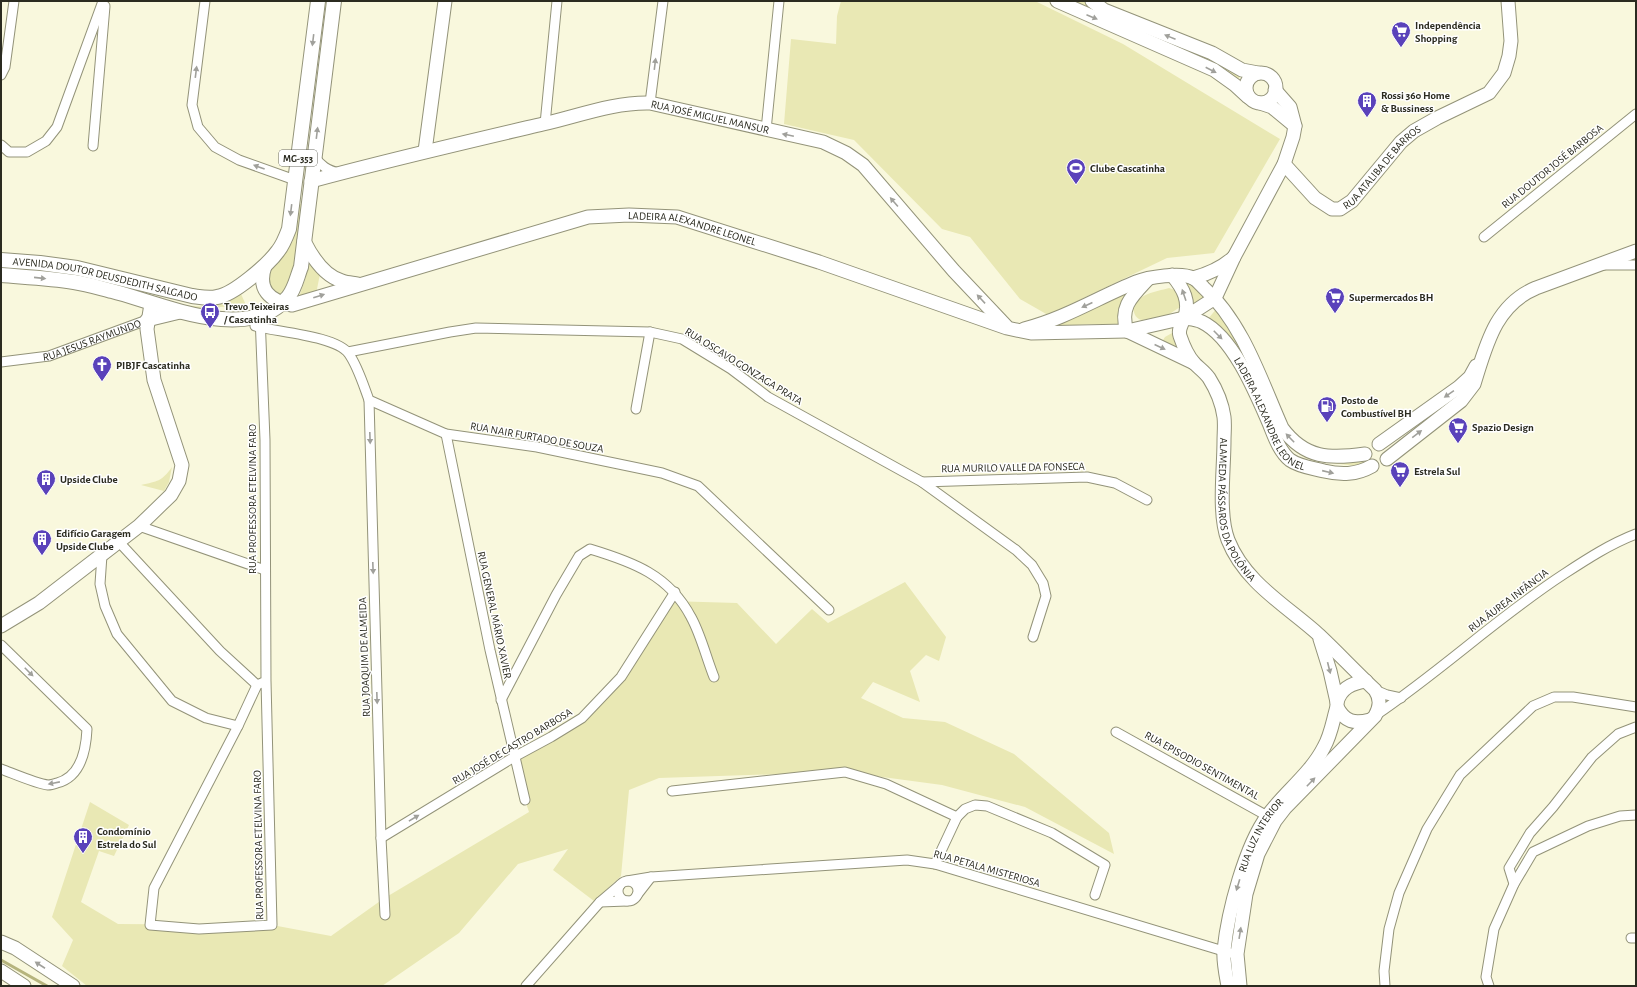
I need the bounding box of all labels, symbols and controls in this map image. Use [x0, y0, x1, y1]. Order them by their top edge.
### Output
one-way arrow [1087, 14, 1098, 20]
supermarket icon: Independência Shopping [1390, 20, 1412, 48]
place label: Independência Shopping [1415, 20, 1482, 44]
one-way arrow [310, 34, 316, 46]
one-way arrow [1164, 34, 1176, 40]
one-way arrow [652, 58, 658, 70]
one-way arrow [193, 66, 199, 79]
one-way arrow [1205, 66, 1217, 73]
building icon: Rossi 360 Home & Bussiness [1356, 90, 1378, 118]
place label: Rossi 360 Home & Bussiness [1381, 90, 1450, 114]
street label: RUA JOSÉ MIGUEL MANSUR [650, 98, 770, 136]
street label: RUA DOUTOR JOSÉ BARBOSA [1499, 121, 1606, 211]
street label: RUA ATALIBA DE BARROS [1341, 123, 1423, 211]
one-way arrow [314, 127, 320, 139]
one-way arrow [782, 131, 795, 137]
road number: MG-353 [279, 150, 317, 166]
sports icon: Clube Cascatinha [1065, 157, 1087, 185]
one-way arrow [252, 163, 264, 169]
place label: Clube Cascatinha [1090, 163, 1166, 174]
one-way arrow [890, 197, 899, 207]
one-way arrow [288, 204, 295, 216]
street label: LADEIRA ALEXANDRE LEONEL [628, 210, 758, 248]
street label: AVENIDA DOUTOR DEUSDEDITH SALGADO [12, 256, 198, 303]
one-way arrow [34, 275, 46, 282]
supermarket icon: Supermercados BH [1324, 286, 1346, 314]
one-way arrow [1181, 289, 1187, 301]
place label: Supermercados BH [1349, 292, 1433, 303]
one-way arrow [314, 293, 326, 299]
one-way arrow [976, 294, 985, 304]
bus stop icon: Trevo Teixeiras / Cascatinha [199, 301, 221, 329]
place label: Trevo Teixeiras / Cascatinha [223, 301, 289, 325]
one-way arrow [1081, 302, 1092, 308]
street label: RUA JESUS RAYMUNDO [42, 318, 143, 363]
street label: RUA OSCAVO GONZAGA PRATA [683, 326, 805, 408]
one-way arrow [1213, 330, 1223, 340]
one-way arrow [1155, 344, 1166, 350]
church icon: PIBJF Cascatinha [91, 354, 113, 382]
street label: LADEIRA ALEXANDRE LEONEL [1232, 355, 1307, 472]
place label: PIBJF Cascatinha [116, 360, 191, 371]
one-way arrow [1444, 390, 1455, 398]
fuel station icon: Posto de Combustível BH [1316, 395, 1338, 423]
place label: Posto de Combustível BH [1341, 395, 1412, 419]
supermarket icon: Spazio Design [1447, 416, 1469, 444]
street label: RUA NAIR FURTADO DE SOUZA [469, 420, 605, 455]
place label: Spazio Design [1472, 422, 1534, 433]
street label: RUA PROFESSORA ETELVINA FARO [247, 424, 258, 574]
one-way arrow [1412, 430, 1423, 439]
one-way arrow [367, 432, 373, 445]
one-way arrow [1285, 433, 1295, 443]
street label: ALAMEDA PÁSSAROS DA POLÔNIA [1216, 438, 1258, 584]
supermarket icon: Estrela Sul [1389, 460, 1411, 488]
street label: RUA MURILO VALLE DA FONSECA [941, 461, 1086, 474]
place label: Estrela Sul [1414, 466, 1461, 477]
building icon: Upside Clube [35, 468, 57, 496]
one-way arrow [1323, 469, 1335, 475]
place label: Upside Clube [60, 474, 118, 485]
building icon: Edifício Garagem Upside Clube [31, 528, 53, 556]
place label: Edifício Garagem Upside Clube [56, 528, 131, 552]
street label: RUA GENERAL MÁRIO XAVIER [476, 550, 514, 680]
one-way arrow [370, 562, 377, 574]
street label: RUA ÁUREA INFÂNCIA [1466, 566, 1551, 634]
street label: RUA JOAQUIM DE ALMEIDA [357, 596, 372, 717]
one-way arrow [1327, 662, 1333, 674]
one-way arrow [24, 667, 34, 677]
one-way arrow [374, 692, 380, 705]
street label: RUA JOSÉ DE CASTRO BARBOSA [450, 705, 575, 787]
street label: RUA EPISODIO SENTIMENTAL [1143, 729, 1261, 802]
street label: RUA PROFESSORA ETELVINA FARO [252, 770, 265, 920]
one-way arrow [1306, 777, 1316, 787]
one-way arrow [48, 781, 60, 787]
street label: RUA LUZ INTERIOR [1237, 796, 1285, 874]
one-way arrow [408, 814, 420, 821]
building icon: Condomínio Estrela do Sul [72, 826, 94, 854]
place label: Condomínio Estrela do Sul [97, 826, 156, 850]
street label: RUA PETALA MISTERIOSA [932, 848, 1042, 889]
one-way arrow [1235, 879, 1241, 891]
one-way arrow [1237, 927, 1243, 940]
one-way arrow [35, 961, 45, 969]

